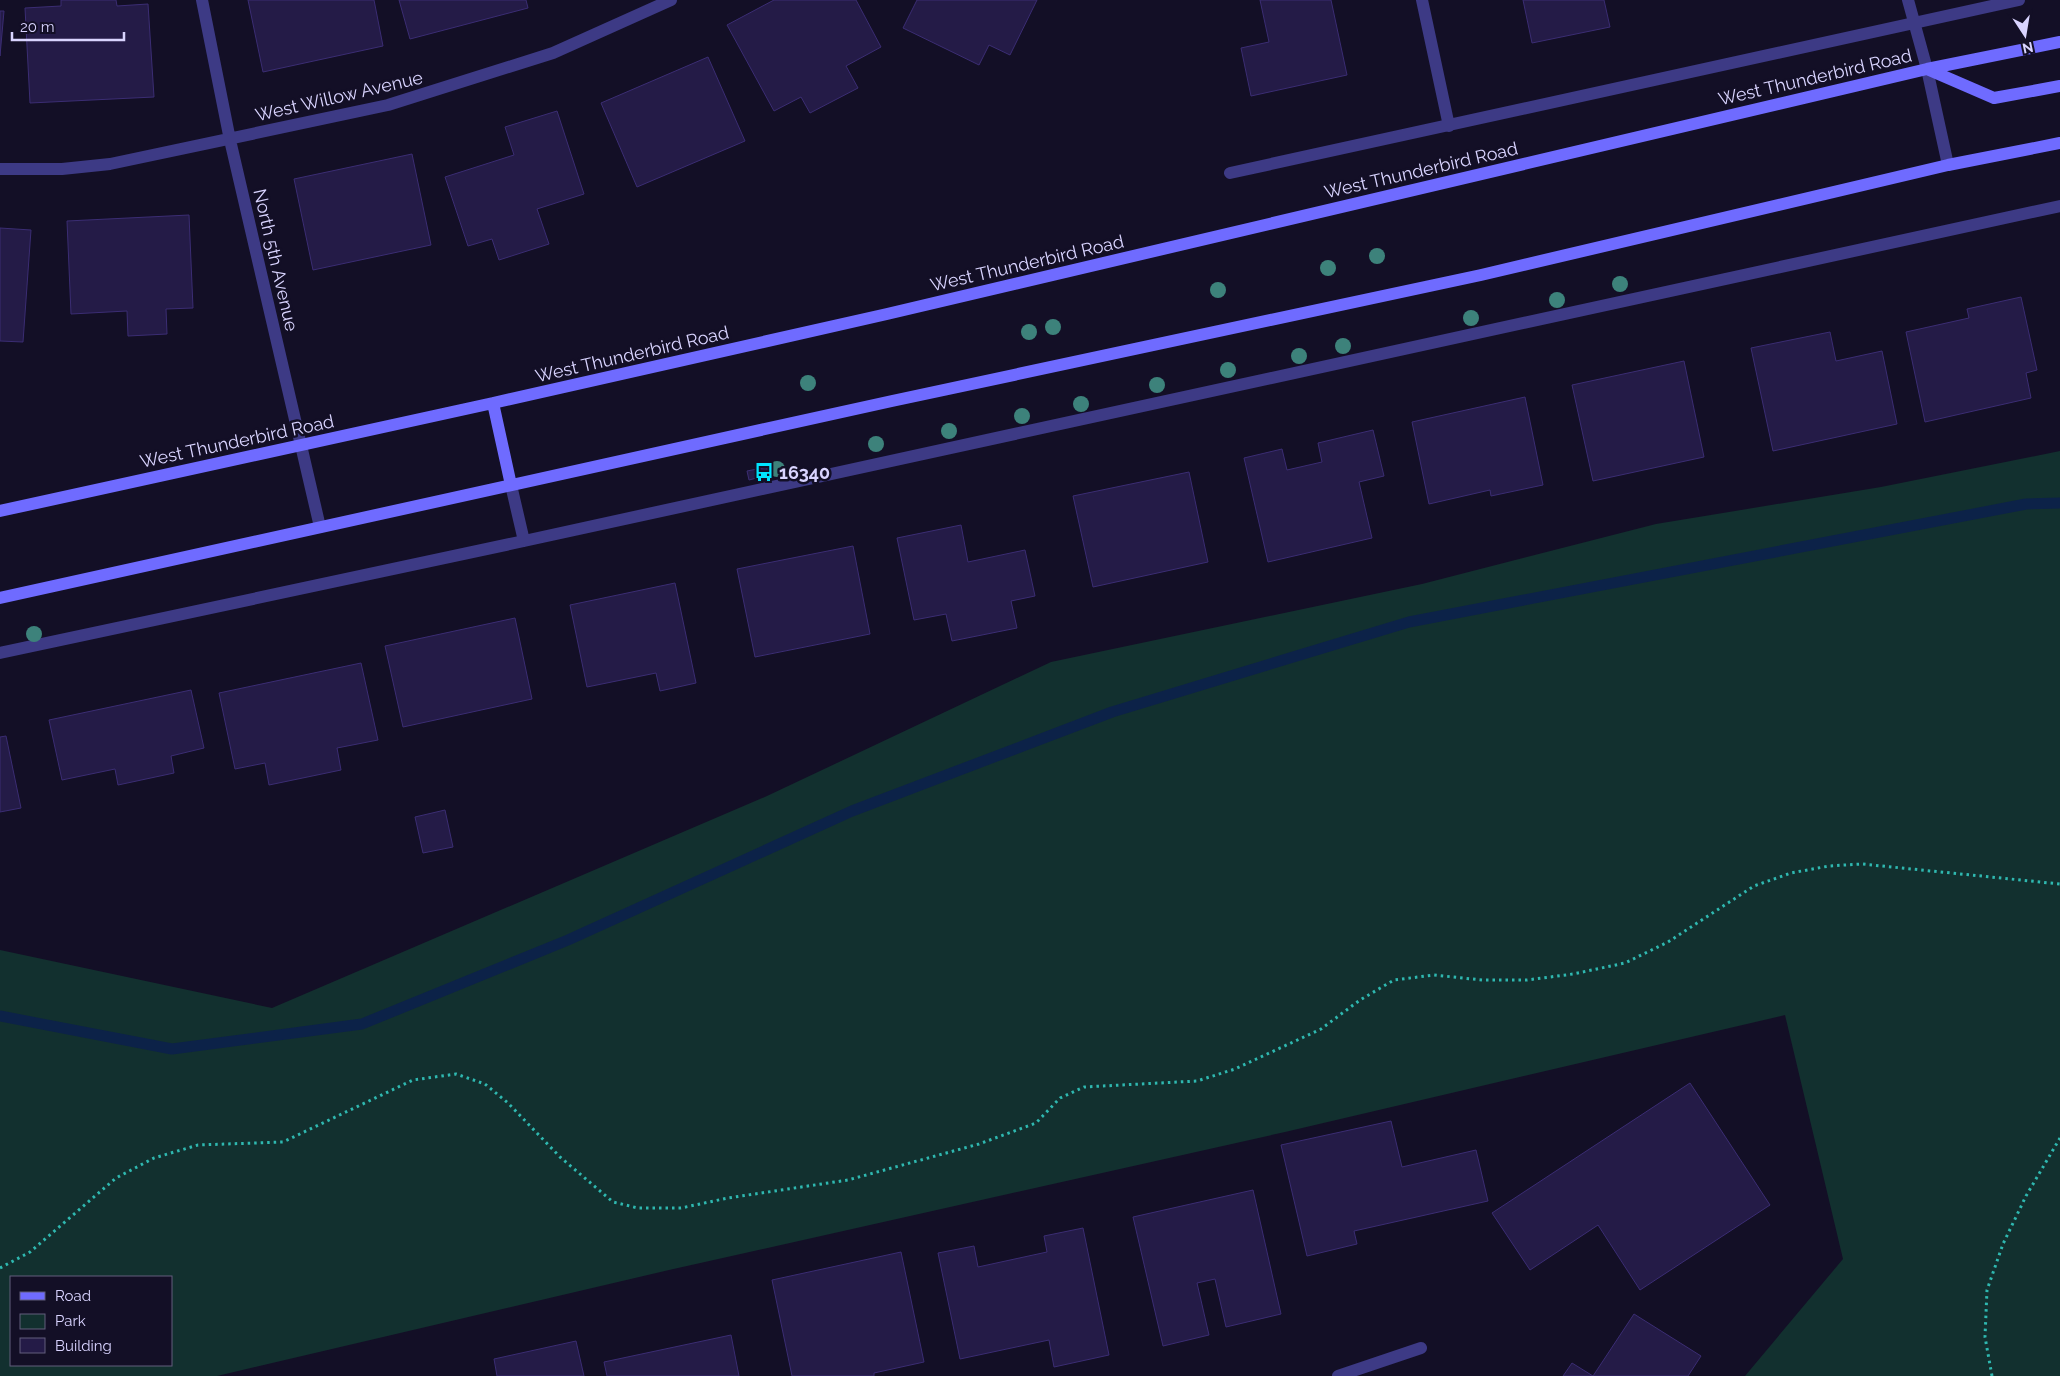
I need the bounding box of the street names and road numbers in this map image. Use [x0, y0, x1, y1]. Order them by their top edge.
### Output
street label: West Thunderbird Road [1716, 45, 1914, 109]
street label: West Willow Avenue [253, 66, 425, 125]
street label: West Thunderbird Road [1322, 138, 1520, 202]
street label: North 5th Avenue [249, 187, 303, 334]
street label: West Thunderbird Road [928, 231, 1126, 295]
street label: West Thunderbird Road [533, 322, 731, 386]
street label: West Thunderbird Road [138, 410, 336, 472]

